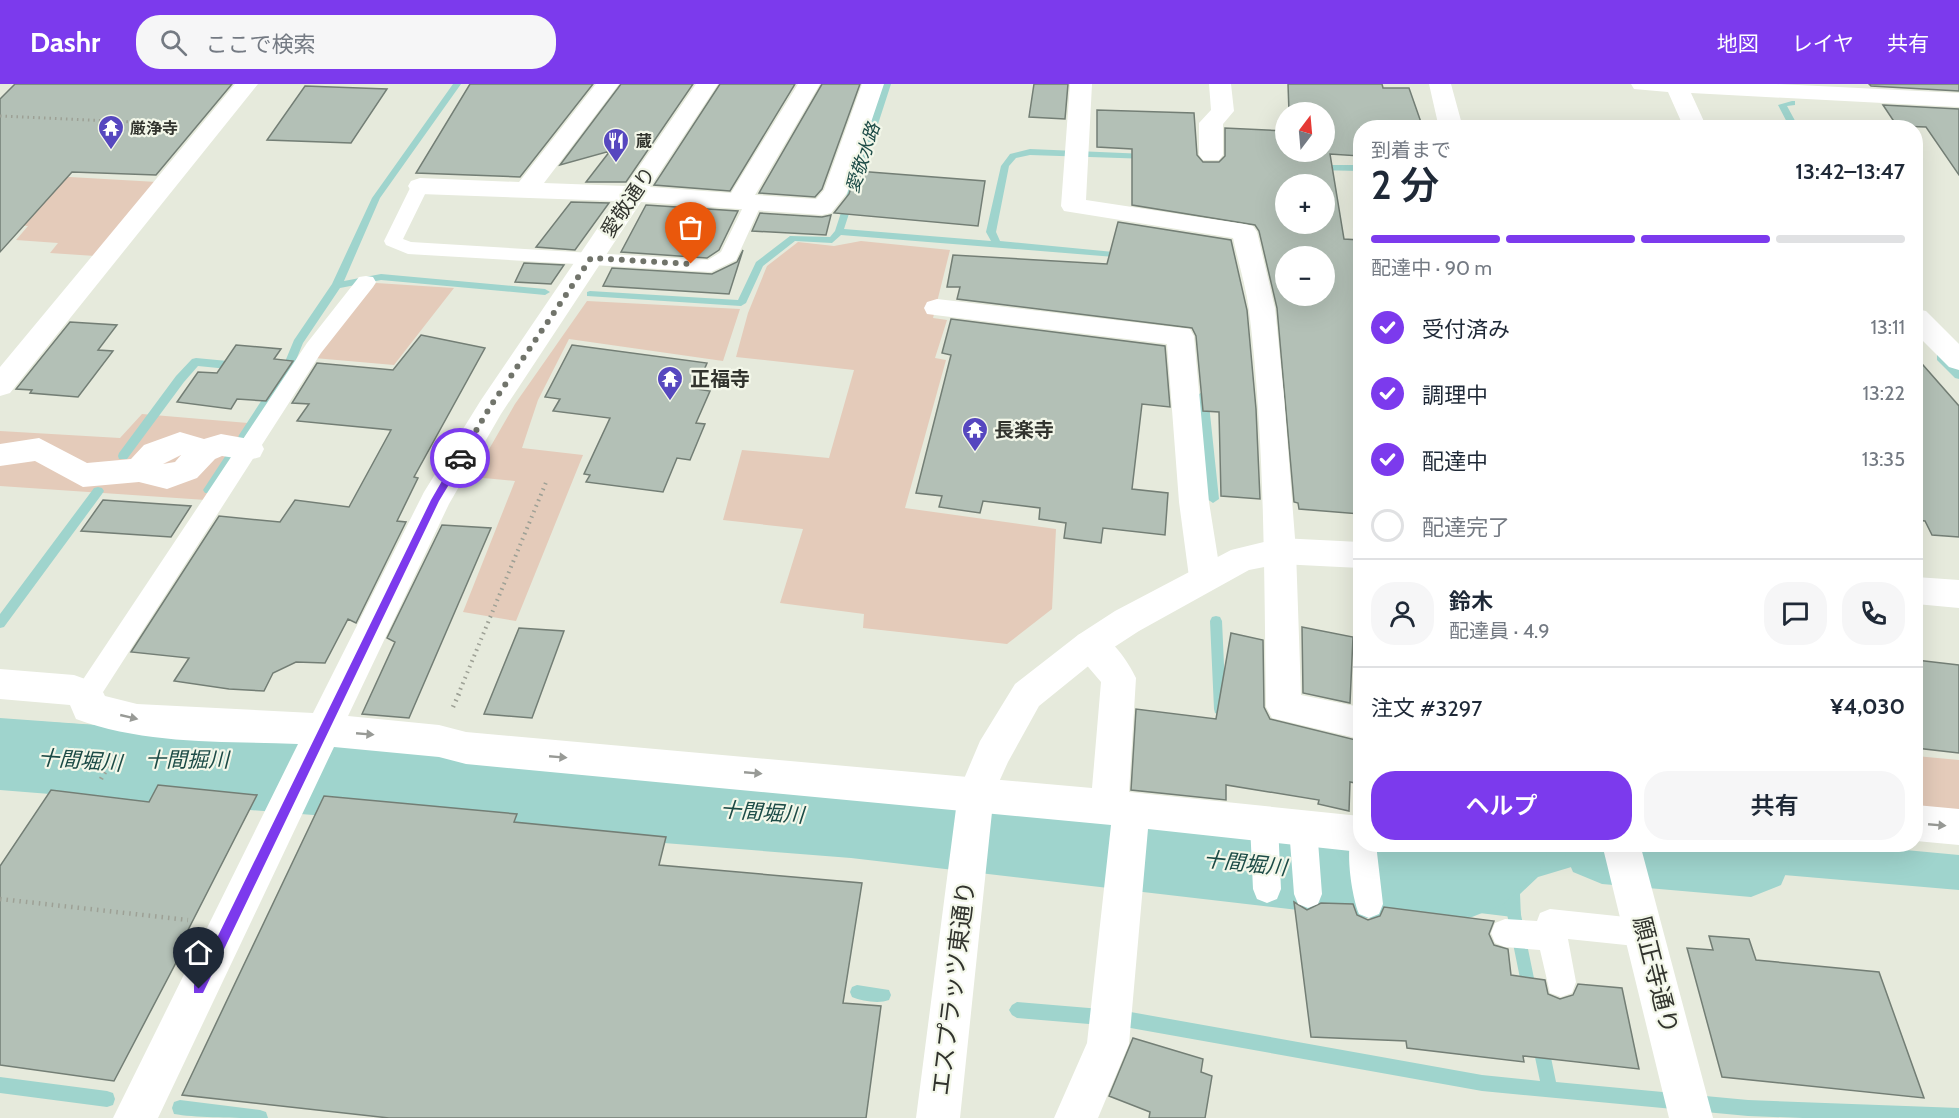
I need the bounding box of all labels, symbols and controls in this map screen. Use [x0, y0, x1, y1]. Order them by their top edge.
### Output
search box [136, 15, 556, 69]
text: Dashr [30, 25, 100, 59]
icon: search [157, 26, 190, 59]
text: ここで検索 [205, 31, 315, 58]
text: 地図 [1717, 31, 1759, 56]
text: レイヤ [1792, 31, 1854, 56]
text: 共有 [1887, 31, 1929, 56]
north arrow [1275, 102, 1335, 162]
map controls [1275, 102, 1335, 306]
temple icon: 厳浄寺 [96, 113, 126, 151]
water label: 愛敬水路 [841, 118, 885, 196]
place label: 厳浄寺 [130, 119, 178, 138]
restaurant icon: 蔵 [601, 126, 631, 164]
place label: 蔵 [636, 132, 652, 151]
text: 到着まで [1371, 138, 1451, 162]
text: 13:42–13:47 [1795, 158, 1905, 185]
text: 2 分 [1371, 161, 1439, 209]
street label: 愛敬通り [596, 162, 660, 242]
button: + [1275, 174, 1335, 234]
pin [665, 202, 716, 264]
icon: bag [674, 211, 707, 244]
button: − [1275, 246, 1335, 306]
text: 配達中 · 90 m [1371, 256, 1492, 280]
icon: check [1371, 311, 1404, 344]
text: 13:11 [1870, 315, 1905, 339]
text: 受付済み [1422, 316, 1510, 343]
temple icon: 正福寺 [655, 364, 685, 402]
place label: 正福寺 [690, 367, 750, 391]
icon: check [1371, 377, 1404, 410]
text: 13:22 [1863, 381, 1905, 405]
text: 調理中 [1422, 382, 1488, 409]
temple icon: 長楽寺 [960, 415, 990, 453]
place label: 長楽寺 [994, 418, 1054, 442]
courier [430, 428, 490, 488]
icon: car [444, 442, 477, 475]
icon: check [1371, 443, 1404, 476]
text: 13:35 [1862, 447, 1905, 471]
text: 配達中 [1422, 448, 1488, 475]
text: 配達完了 [1422, 514, 1510, 541]
button: person [1371, 582, 1434, 645]
button: chat [1764, 582, 1827, 645]
button: phone [1842, 582, 1905, 645]
text: 鈴木 [1449, 588, 1493, 615]
text: 配達員 · 4.9 [1449, 619, 1550, 643]
text: ¥4,030 [1830, 693, 1905, 720]
text: 注文 #3297 [1371, 695, 1482, 722]
one-way arrow [120, 713, 138, 723]
one-way arrow [356, 729, 375, 739]
water label: 十間堀川 [37, 745, 125, 776]
water label: 十間掘川 [145, 747, 231, 772]
one-way arrow [549, 752, 568, 761]
one-way arrow [743, 769, 762, 778]
button: ヘルプ [1371, 771, 1632, 840]
button: 共有 [1644, 771, 1905, 840]
water label: 十間堀川 [719, 797, 807, 828]
one-way arrow [1928, 820, 1947, 830]
water label: 十間堀川 [1202, 846, 1290, 880]
street label: エスプラッツ東通り [925, 879, 981, 1097]
street label: 願正寺通り [1627, 913, 1685, 1037]
pin [173, 927, 224, 989]
icon: home [182, 936, 215, 969]

